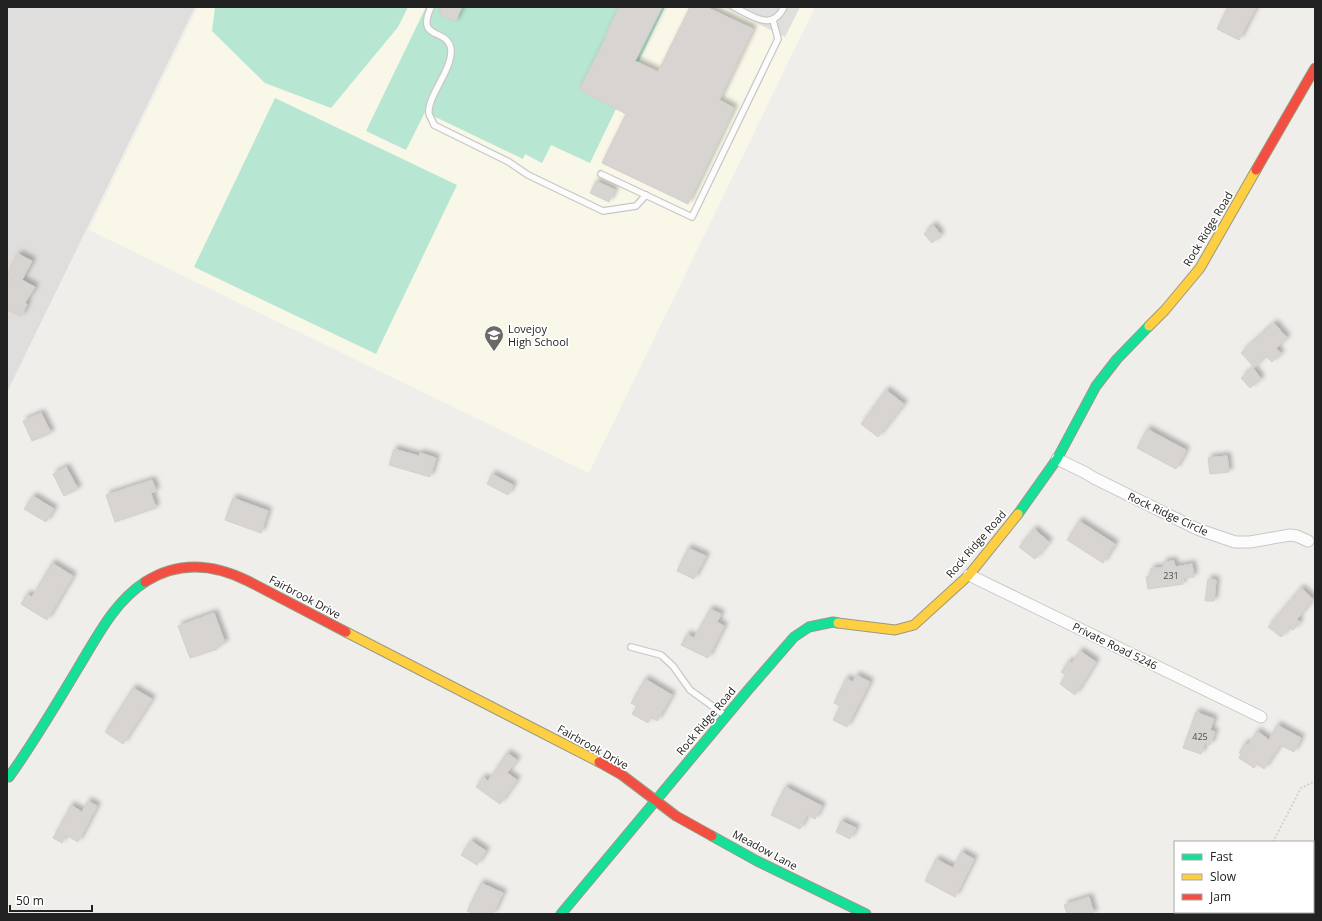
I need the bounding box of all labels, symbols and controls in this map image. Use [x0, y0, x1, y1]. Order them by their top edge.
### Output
street label: Rock Ridge Road [1179, 189, 1236, 269]
place label: Lovejoy High School [508, 321, 569, 349]
school or university icon: Lovejoy High School [483, 324, 505, 352]
street label: Rock Ridge Circle [1126, 488, 1211, 539]
street label: Rock Ridge Road [942, 507, 1009, 581]
house number: 231 [1163, 569, 1179, 582]
street label: Fairbrook Drive [267, 571, 344, 622]
street label: Private Road 5246 [1070, 618, 1160, 673]
street label: Rock Ridge Road [673, 683, 739, 758]
street label: Fairbrook Drive [555, 721, 631, 772]
house number: 425 [1192, 730, 1208, 743]
street label: Meadow Lane [730, 826, 800, 873]
legend [1174, 841, 1314, 913]
text: Fast [1210, 848, 1233, 865]
text: Slow [1210, 868, 1237, 885]
scale bar [10, 887, 92, 913]
text: Jam [1209, 888, 1231, 905]
text: 50 m [16, 892, 44, 909]

